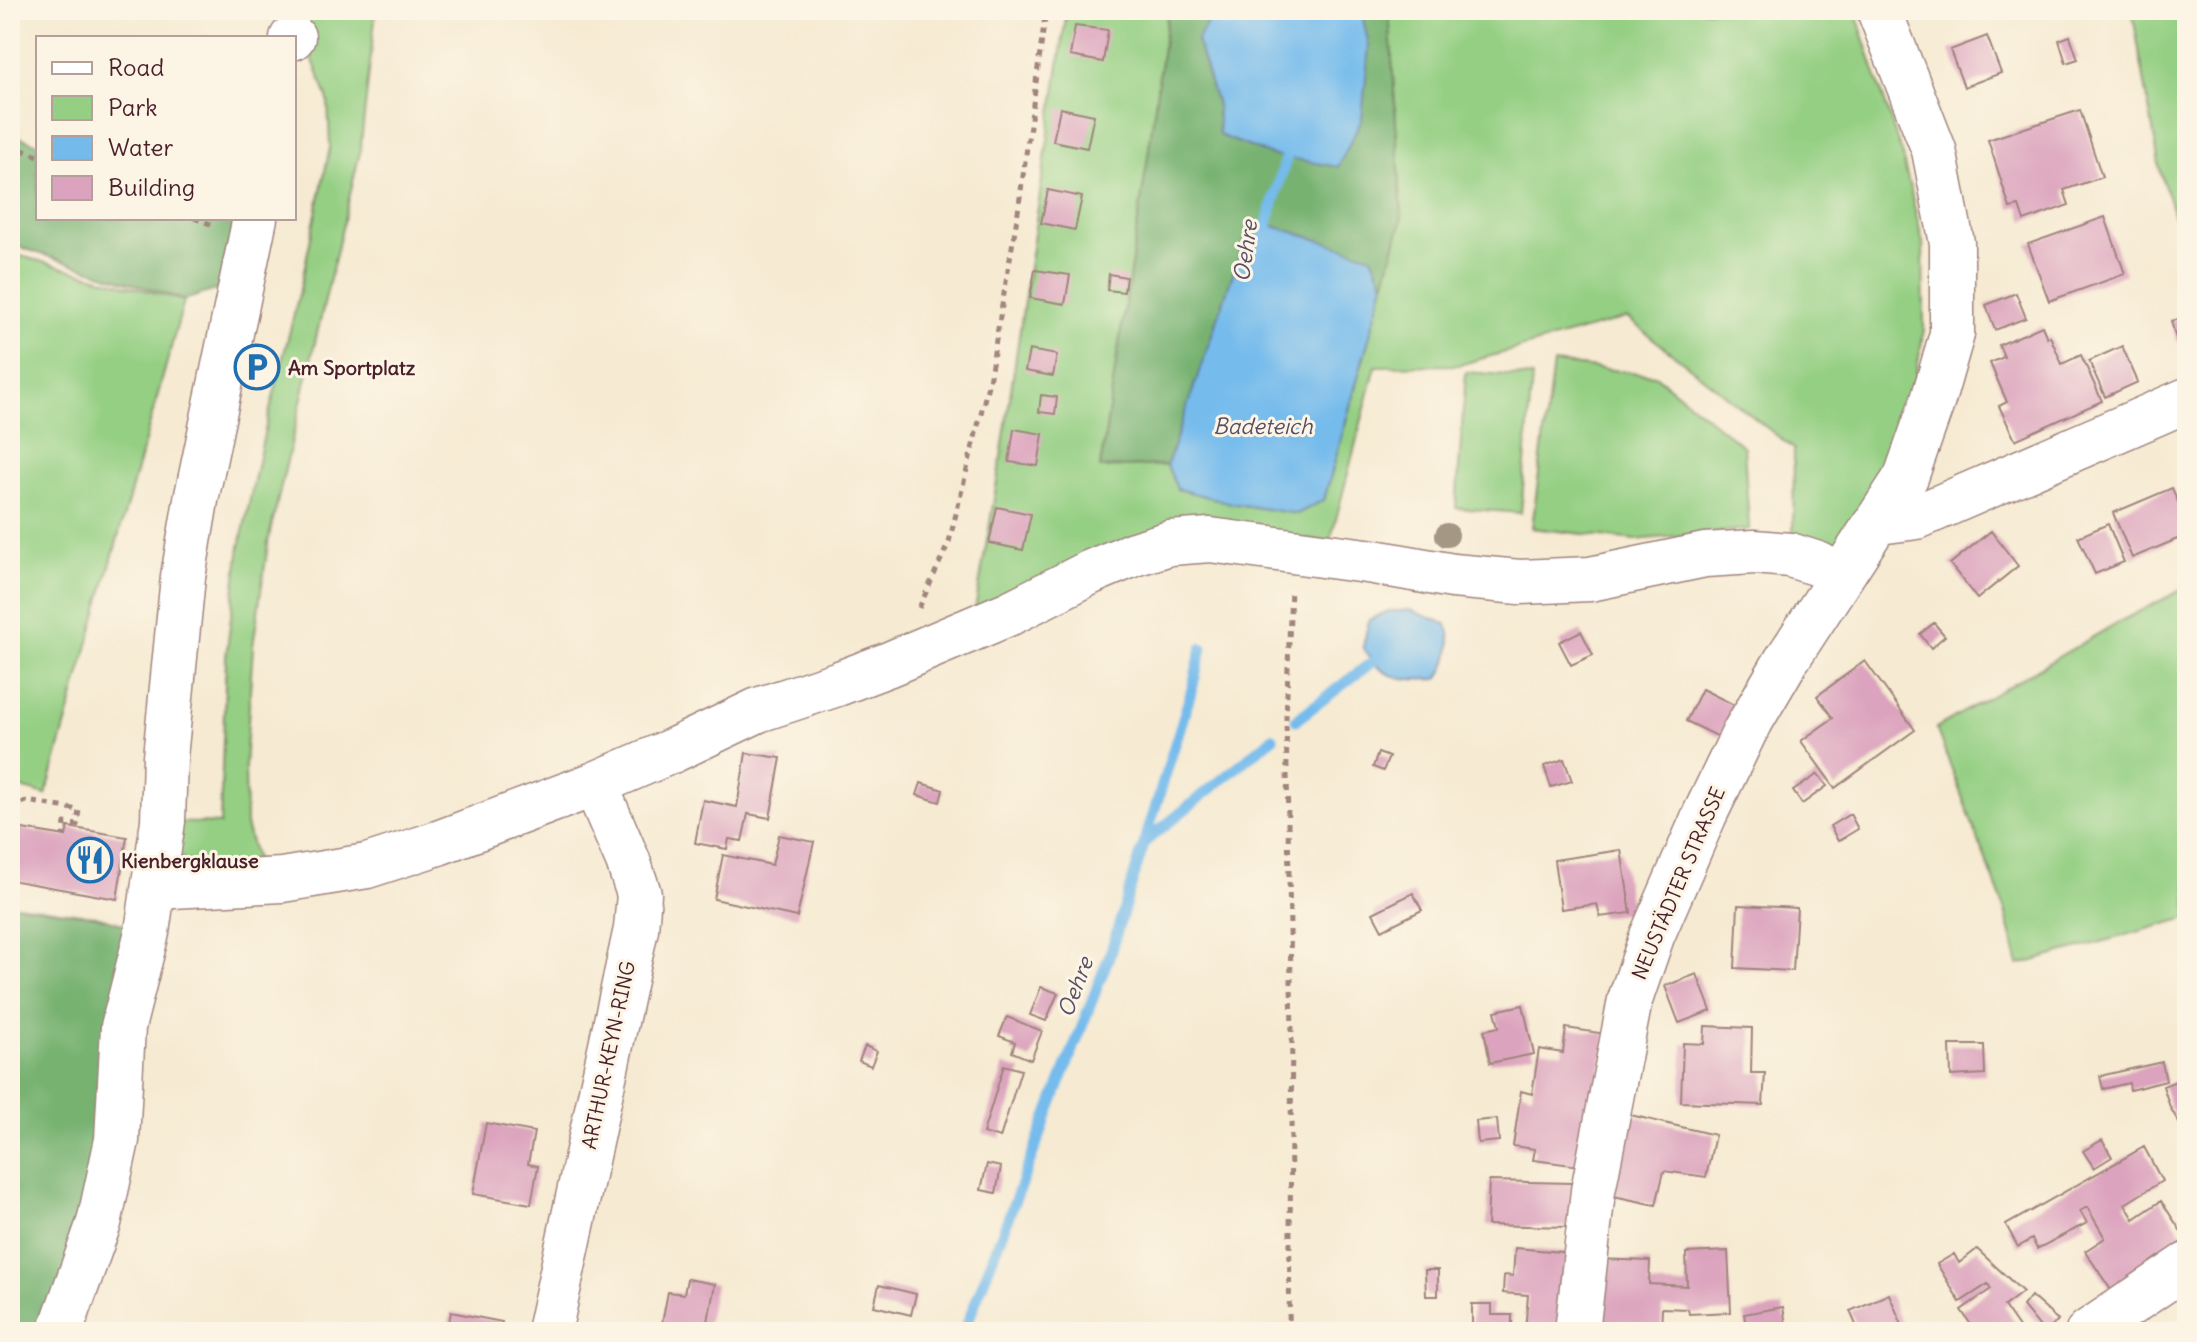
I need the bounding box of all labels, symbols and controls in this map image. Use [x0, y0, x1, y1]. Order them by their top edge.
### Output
legend [36, 36, 296, 220]
text: Road [108, 52, 164, 82]
text: Park [108, 92, 158, 122]
text: Water [108, 132, 173, 162]
text: Building [108, 172, 195, 202]
water label: Oehre [1227, 216, 1263, 284]
parking icon: Am Sportplatz [233, 343, 281, 391]
place label: Am Sportplatz [288, 355, 416, 380]
water label: Badeteich [1213, 412, 1314, 440]
street label: NEUSTÄDTER STRASSE [1626, 783, 1730, 983]
restaurant icon: Kienbergklause [66, 836, 114, 884]
place label: Kienbergklause [121, 848, 259, 873]
water label: Oehre [1051, 951, 1100, 1021]
street label: ARTHUR-KEYN-RING [576, 959, 640, 1151]

